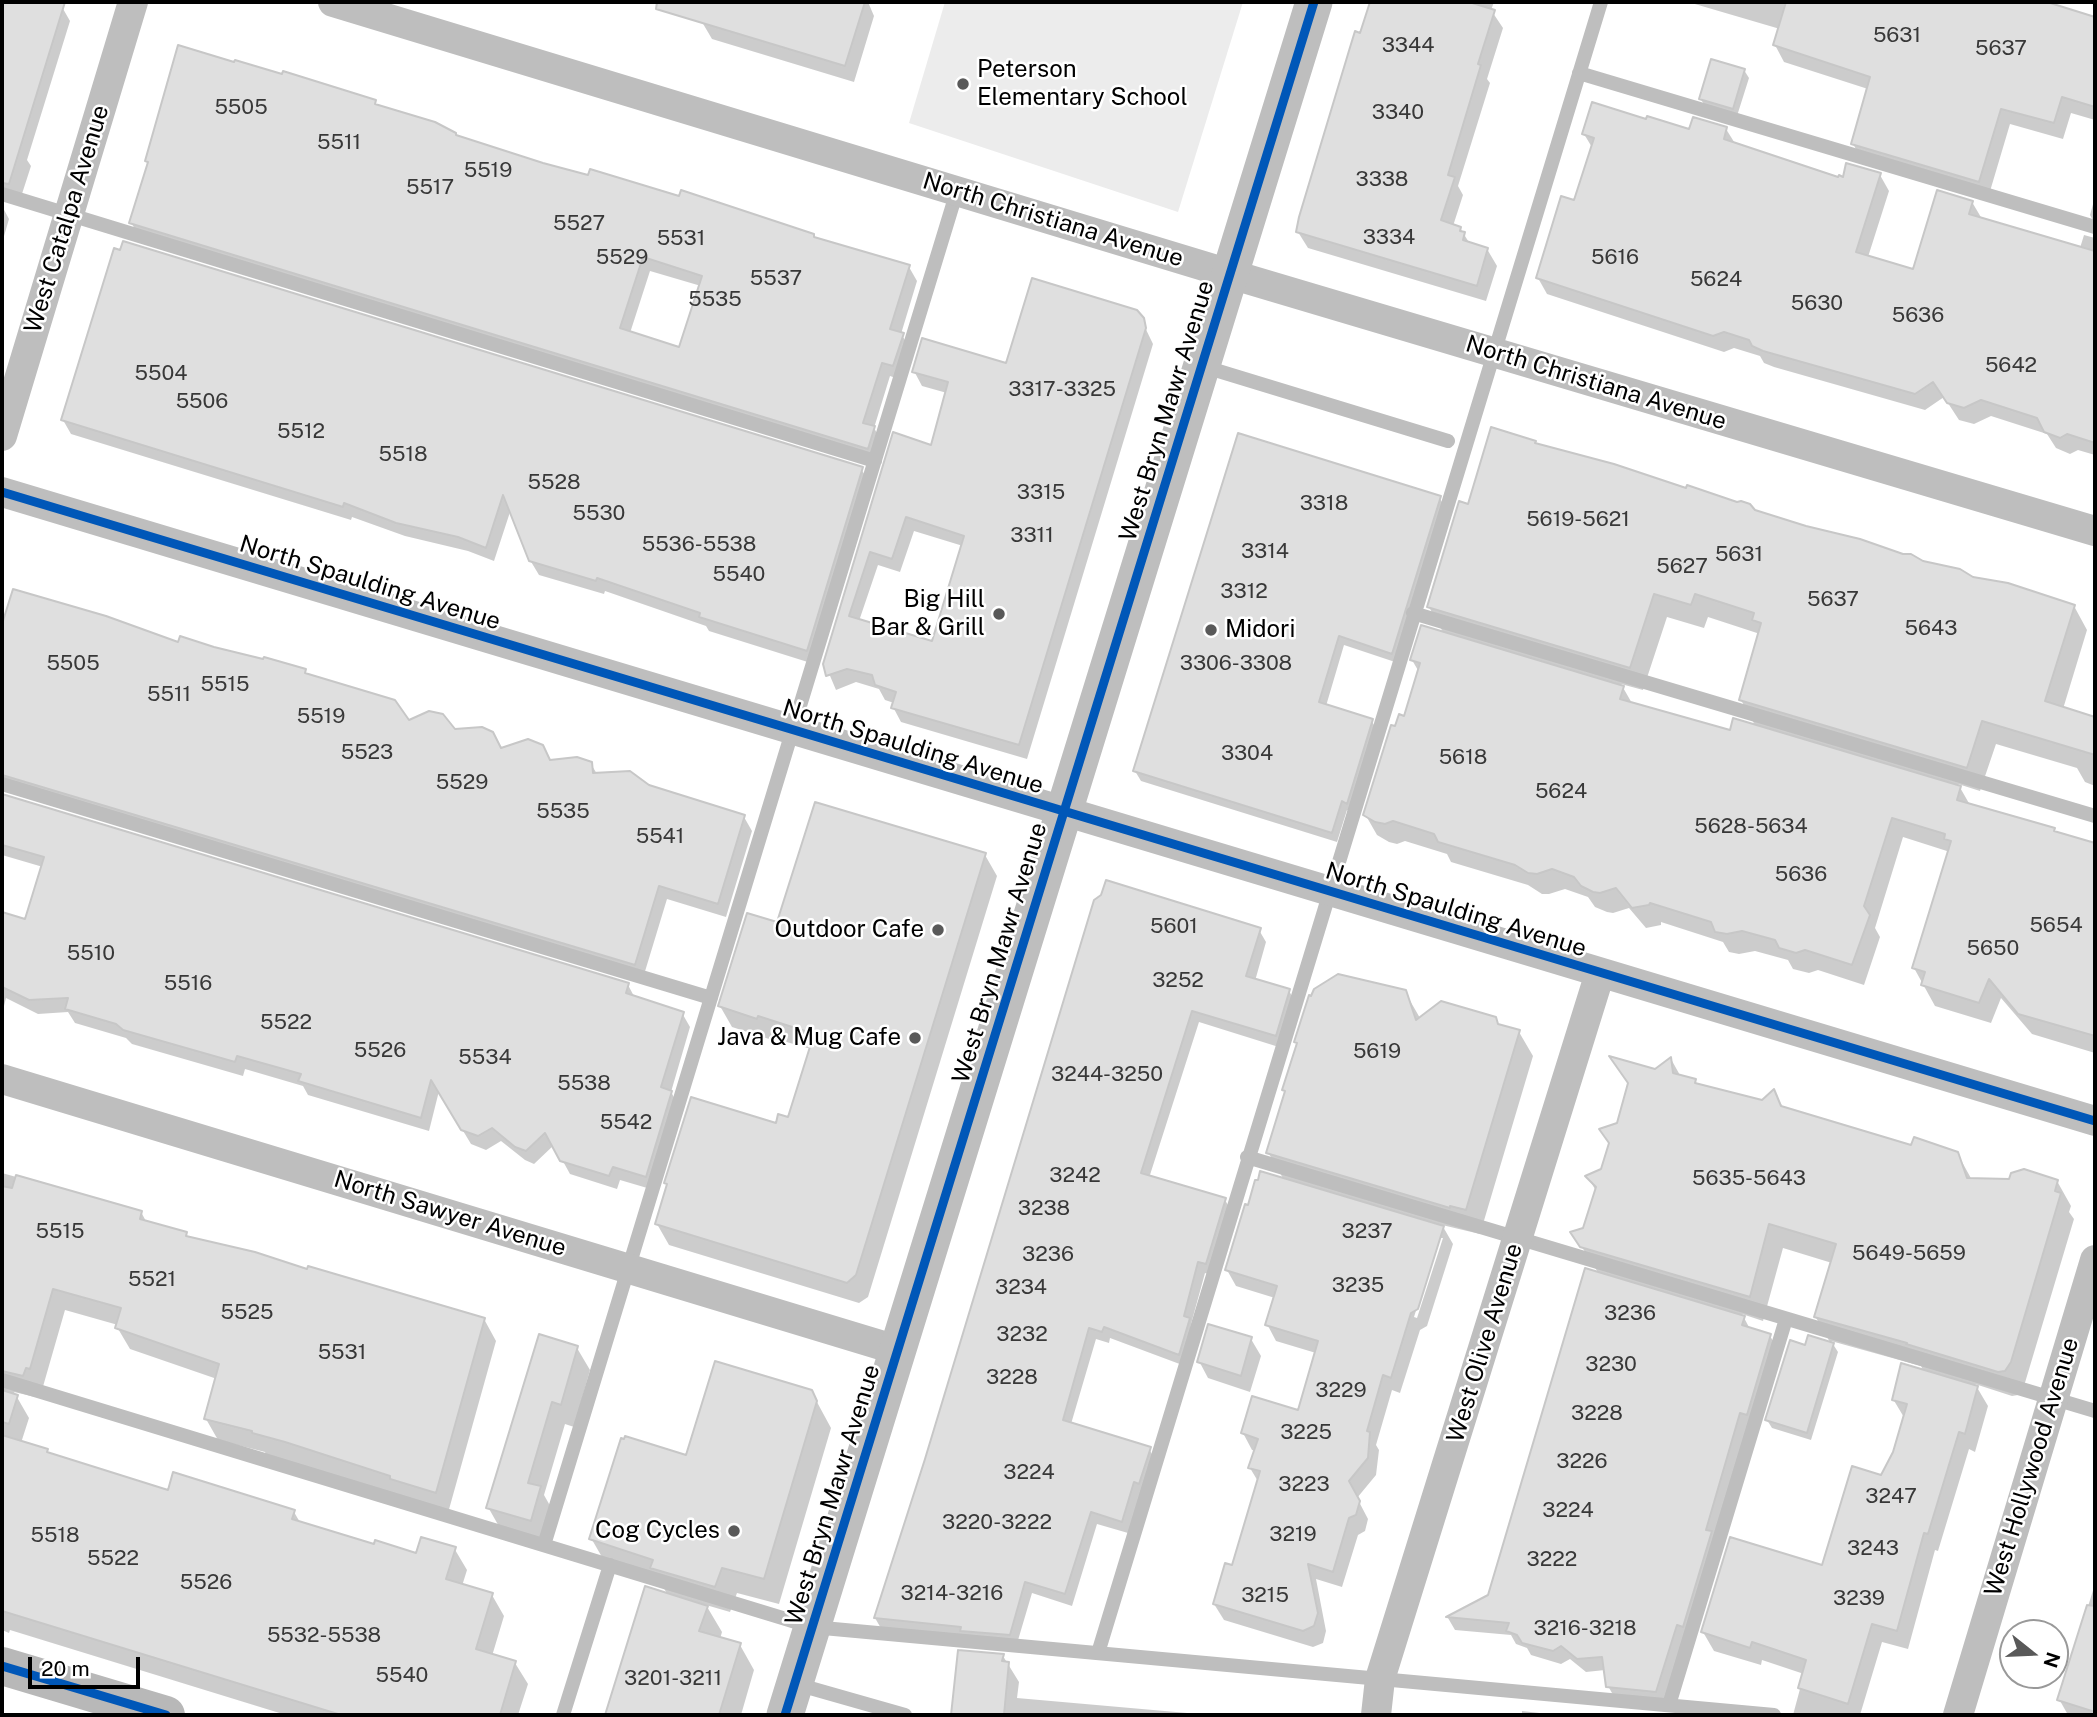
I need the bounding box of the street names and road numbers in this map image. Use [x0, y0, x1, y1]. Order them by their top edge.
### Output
street label: West Catalpa Avenue [19, 102, 115, 336]
street label: North Christiana Avenue [919, 167, 1187, 273]
street label: West Bryn Mawr Avenue [1114, 277, 1220, 545]
street label: North Christiana Avenue [1462, 330, 1730, 436]
street label: North Spaulding Avenue [236, 530, 504, 636]
street label: North Spaulding Avenue [779, 694, 1047, 800]
street label: West Bryn Mawr Avenue [947, 819, 1053, 1087]
street label: North Spaulding Avenue [1322, 857, 1590, 963]
street label: North Sawyer Avenue [330, 1165, 570, 1263]
street label: West Olive Avenue [1441, 1240, 1529, 1446]
street label: West Hollywood Avenue [1979, 1334, 2085, 1600]
street label: West Bryn Mawr Avenue [780, 1361, 886, 1629]

